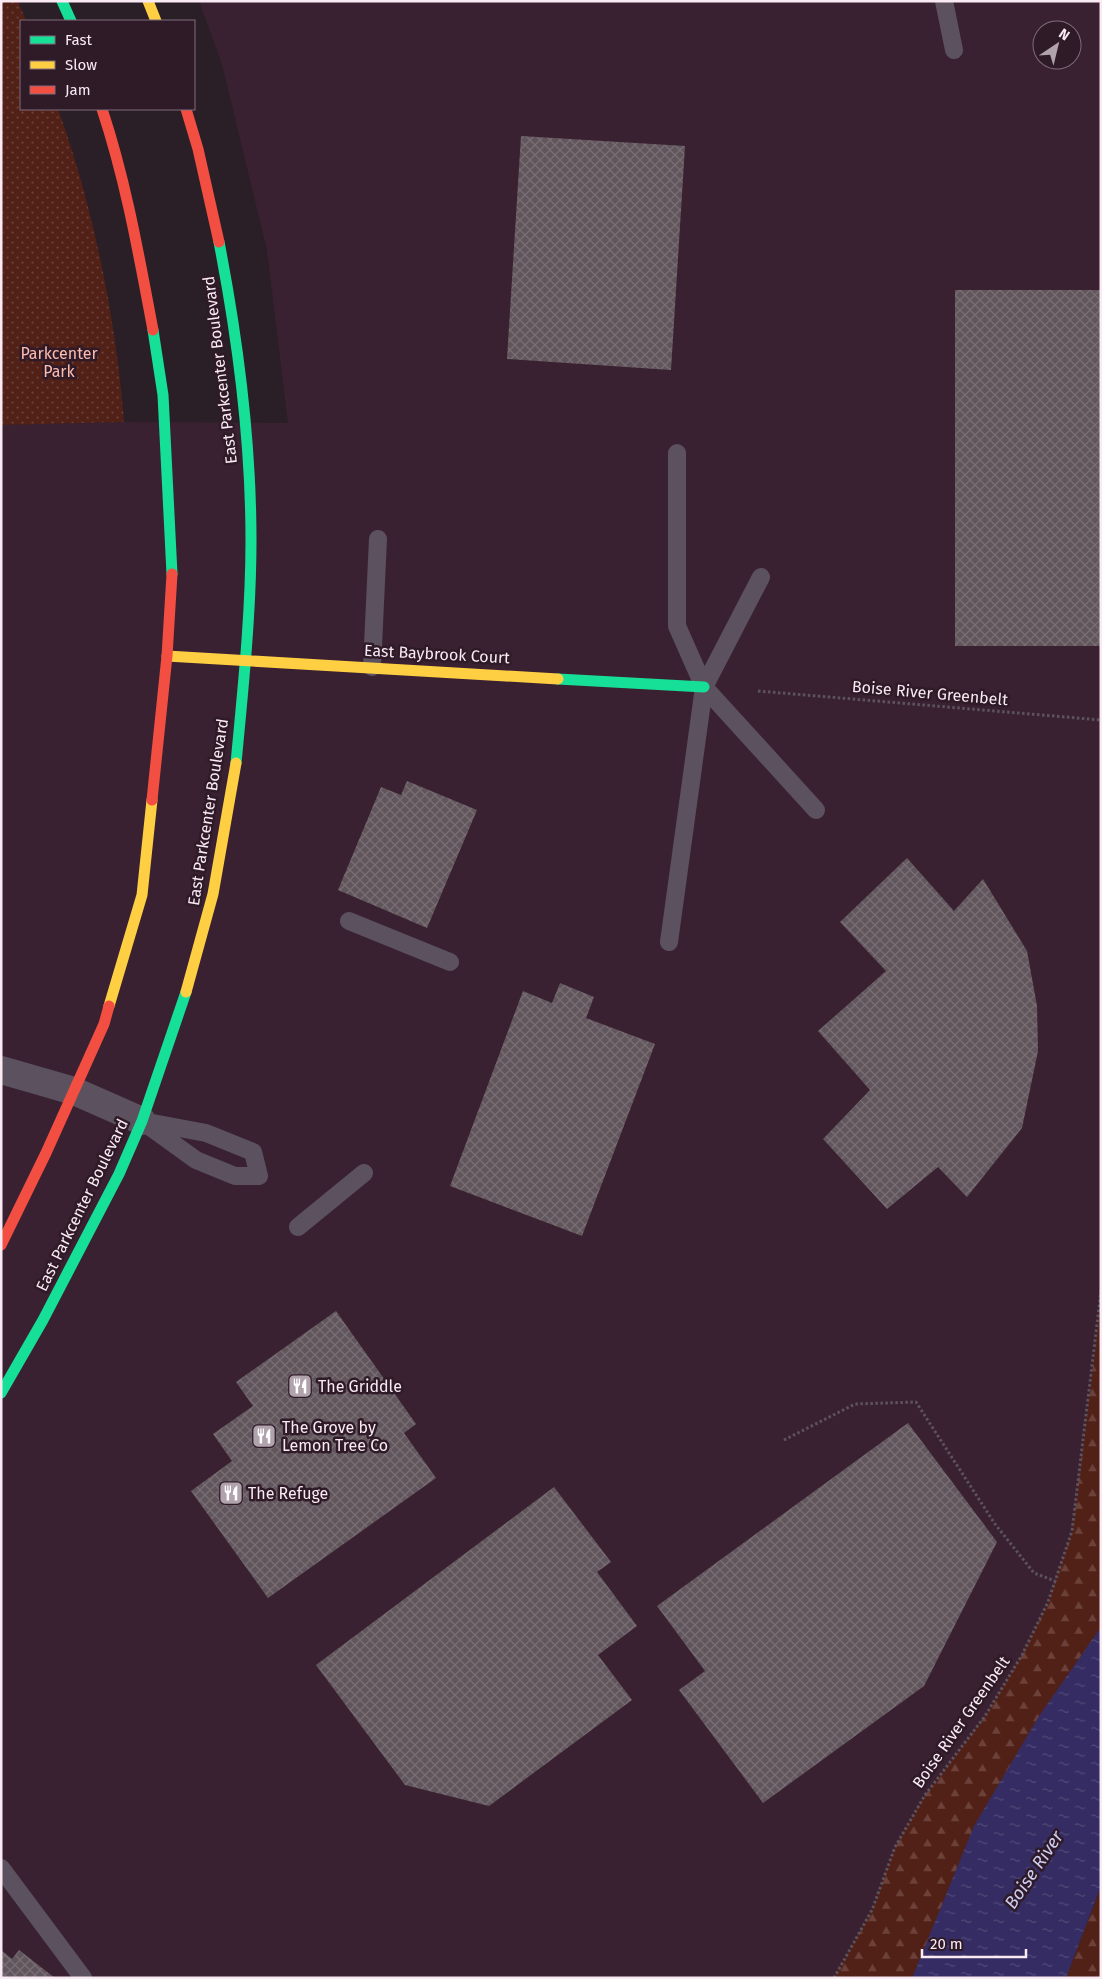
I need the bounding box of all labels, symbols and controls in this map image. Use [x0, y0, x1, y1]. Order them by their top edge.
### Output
legend [20, 20, 195, 110]
north arrow [1032, 20, 1082, 70]
text: N [1055, 25, 1073, 44]
text: Fast [65, 31, 92, 49]
text: Slow [65, 56, 97, 74]
text: Jam [65, 81, 91, 99]
street label: East Parkcenter Boulevard [199, 275, 241, 465]
park label: Parkcenter Park [20, 344, 98, 381]
street label: East Baybrook Court [364, 641, 511, 667]
street label: Boise River Greenbelt [851, 677, 1009, 709]
street label: East Parkcenter Boulevard [184, 717, 232, 907]
street label: East Parkcenter Boulevard [32, 1116, 132, 1294]
restaurant icon: The Griddle [287, 1373, 313, 1399]
place label: The Griddle [318, 1377, 402, 1396]
place label: The Grove by Lemon Tree Co [282, 1418, 388, 1455]
restaurant icon: The Grove by Lemon Tree Co [251, 1423, 277, 1449]
restaurant icon: The Refuge [218, 1480, 244, 1506]
place label: The Refuge [248, 1484, 328, 1503]
street label: Boise River Greenbelt [908, 1652, 1014, 1792]
water label: Boise River [1000, 1826, 1069, 1913]
scale bar [922, 1926, 1026, 1958]
text: 20 m [930, 1935, 963, 1953]

